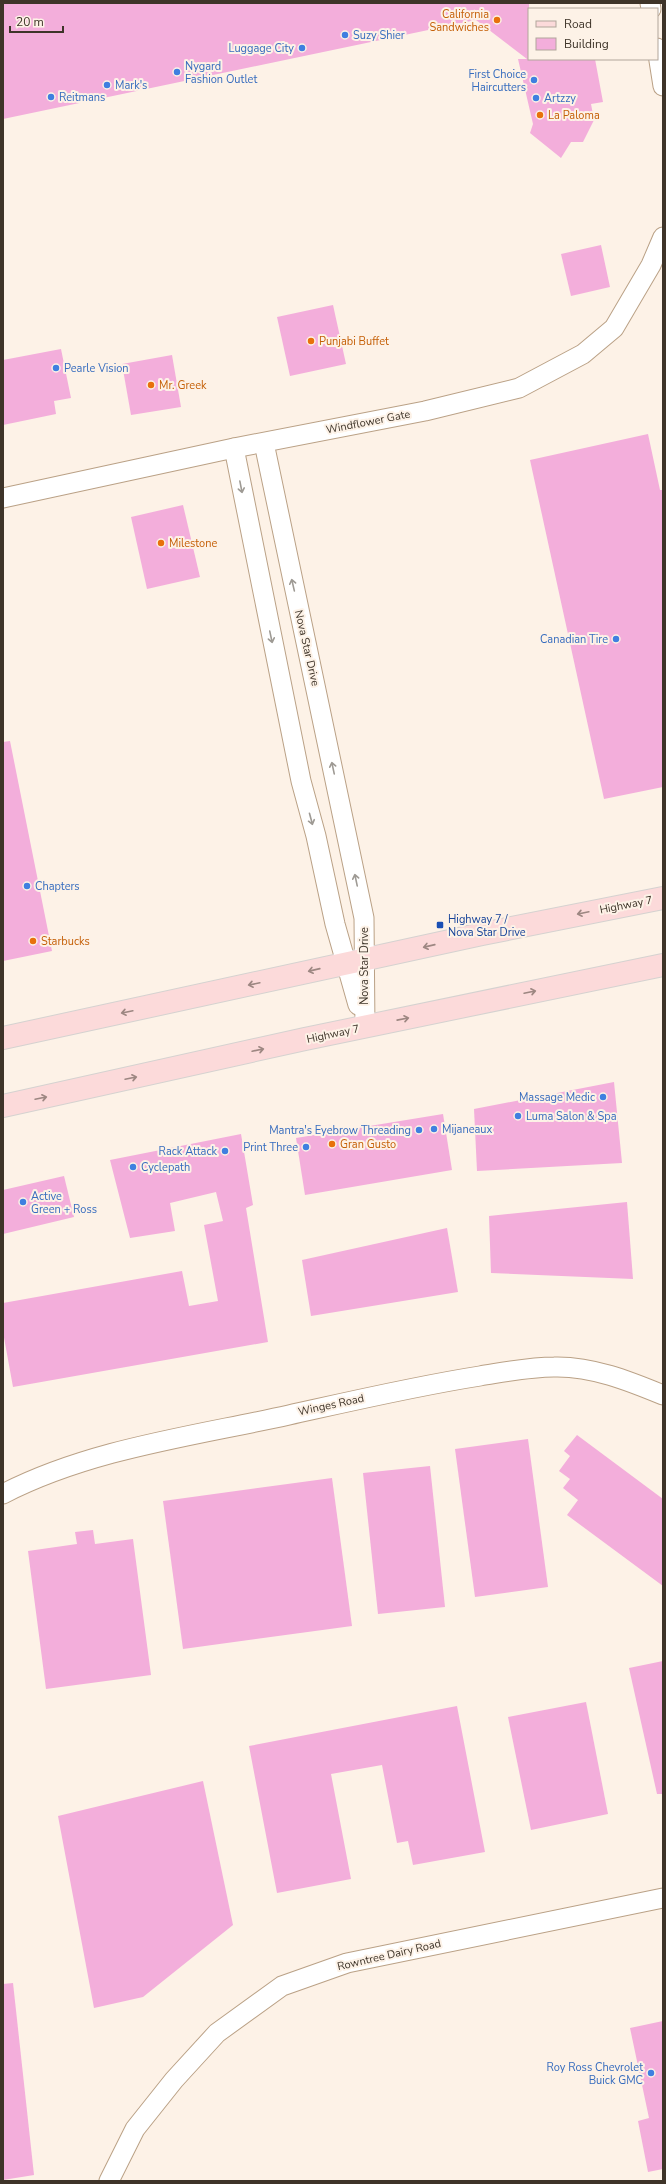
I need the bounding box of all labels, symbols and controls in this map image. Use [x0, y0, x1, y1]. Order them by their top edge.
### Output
place label: California Sandwiches [429, 7, 489, 35]
scale bar [10, 8, 63, 34]
legend [528, 8, 658, 60]
text: 20 m [16, 14, 44, 30]
marker: California Sandwiches [492, 15, 502, 25]
text: Road [564, 16, 592, 32]
place label: Suzy Shier [353, 28, 405, 43]
marker: Suzy Shier [340, 30, 350, 40]
text: Building [564, 36, 609, 52]
place label: Luggage City [229, 41, 294, 56]
marker: Luggage City [297, 43, 307, 53]
place label: Nygard Fashion Outlet [185, 59, 257, 87]
marker: Nygard Fashion Outlet [172, 67, 182, 77]
place label: First Choice Haircutters [468, 67, 526, 95]
marker: First Choice Haircutters [529, 75, 539, 85]
place label: Mark's [115, 78, 147, 93]
marker: Mark's [102, 80, 112, 90]
place label: Reitmans [59, 90, 105, 105]
place label: Artzzy [544, 91, 576, 106]
marker: Reitmans [46, 92, 56, 102]
marker: Artzzy [531, 93, 541, 103]
place label: La Paloma [548, 108, 600, 123]
marker: La Paloma [535, 110, 545, 120]
place label: Punjabi Buffet [319, 334, 389, 349]
marker: Punjabi Buffet [306, 336, 316, 346]
place label: Pearle Vision [64, 361, 129, 376]
marker: Pearle Vision [51, 363, 61, 373]
place label: Mr. Greek [159, 378, 207, 393]
marker: Mr. Greek [146, 380, 156, 390]
street label: Windflower Gate [325, 406, 412, 438]
one-way arrow [238, 480, 246, 493]
place label: Milestone [169, 536, 217, 551]
marker: Milestone [156, 538, 166, 548]
one-way arrow [289, 579, 297, 592]
street label: Nova Star Drive [291, 608, 323, 688]
one-way arrow [268, 630, 276, 643]
place label: Canadian Tire [540, 632, 608, 647]
marker: Canadian Tire [611, 634, 621, 644]
one-way arrow [329, 762, 337, 775]
one-way arrow [308, 812, 315, 825]
one-way arrow [352, 873, 360, 886]
place label: Chapters [35, 879, 80, 894]
marker: Chapters [22, 881, 32, 891]
street label: Highway 7 [598, 893, 654, 917]
one-way arrow [577, 910, 590, 918]
place label: Highway 7 / Nova Star Drive [448, 912, 526, 940]
marker: Highway 7 / Nova Star Drive [435, 920, 445, 930]
street label: Nova Star Drive [357, 927, 372, 1005]
place label: Starbucks [41, 934, 90, 949]
marker: Starbucks [28, 936, 38, 946]
one-way arrow [423, 943, 436, 950]
one-way arrow [308, 967, 321, 975]
one-way arrow [247, 980, 260, 988]
one-way arrow [523, 988, 536, 996]
one-way arrow [120, 1008, 133, 1016]
one-way arrow [396, 1015, 409, 1023]
street label: Highway 7 [305, 1021, 361, 1047]
one-way arrow [251, 1045, 264, 1053]
one-way arrow [124, 1073, 137, 1081]
place label: Massage Medic [519, 1090, 595, 1105]
marker: Massage Medic [598, 1092, 608, 1102]
one-way arrow [34, 1093, 47, 1101]
place label: Luma Salon & Spa [526, 1109, 617, 1124]
marker: Luma Salon & Spa [513, 1111, 523, 1121]
place label: Mijaneaux [442, 1122, 492, 1137]
place label: Mantra's Eyebrow Threading [269, 1123, 411, 1138]
marker: Mijaneaux [429, 1124, 439, 1134]
marker: Mantra's Eyebrow Threading [414, 1125, 424, 1135]
place label: Gran Gusto [340, 1137, 396, 1152]
marker: Gran Gusto [327, 1139, 337, 1149]
place label: Print Three [243, 1140, 298, 1155]
marker: Print Three [301, 1142, 311, 1152]
place label: Rack Attack [159, 1144, 217, 1159]
marker: Rack Attack [220, 1146, 230, 1156]
place label: Cyclepath [141, 1160, 190, 1175]
marker: Cyclepath [128, 1162, 138, 1172]
place label: Active Green + Ross [31, 1189, 97, 1217]
marker: Active Green + Ross [18, 1197, 28, 1207]
street label: Winges Road [297, 1391, 365, 1419]
street label: Rowntree Dairy Road [336, 1936, 442, 1974]
place label: Roy Ross Chevrolet Buick GMC [547, 2060, 643, 2088]
marker: Roy Ross Chevrolet Buick GMC [646, 2068, 656, 2078]

